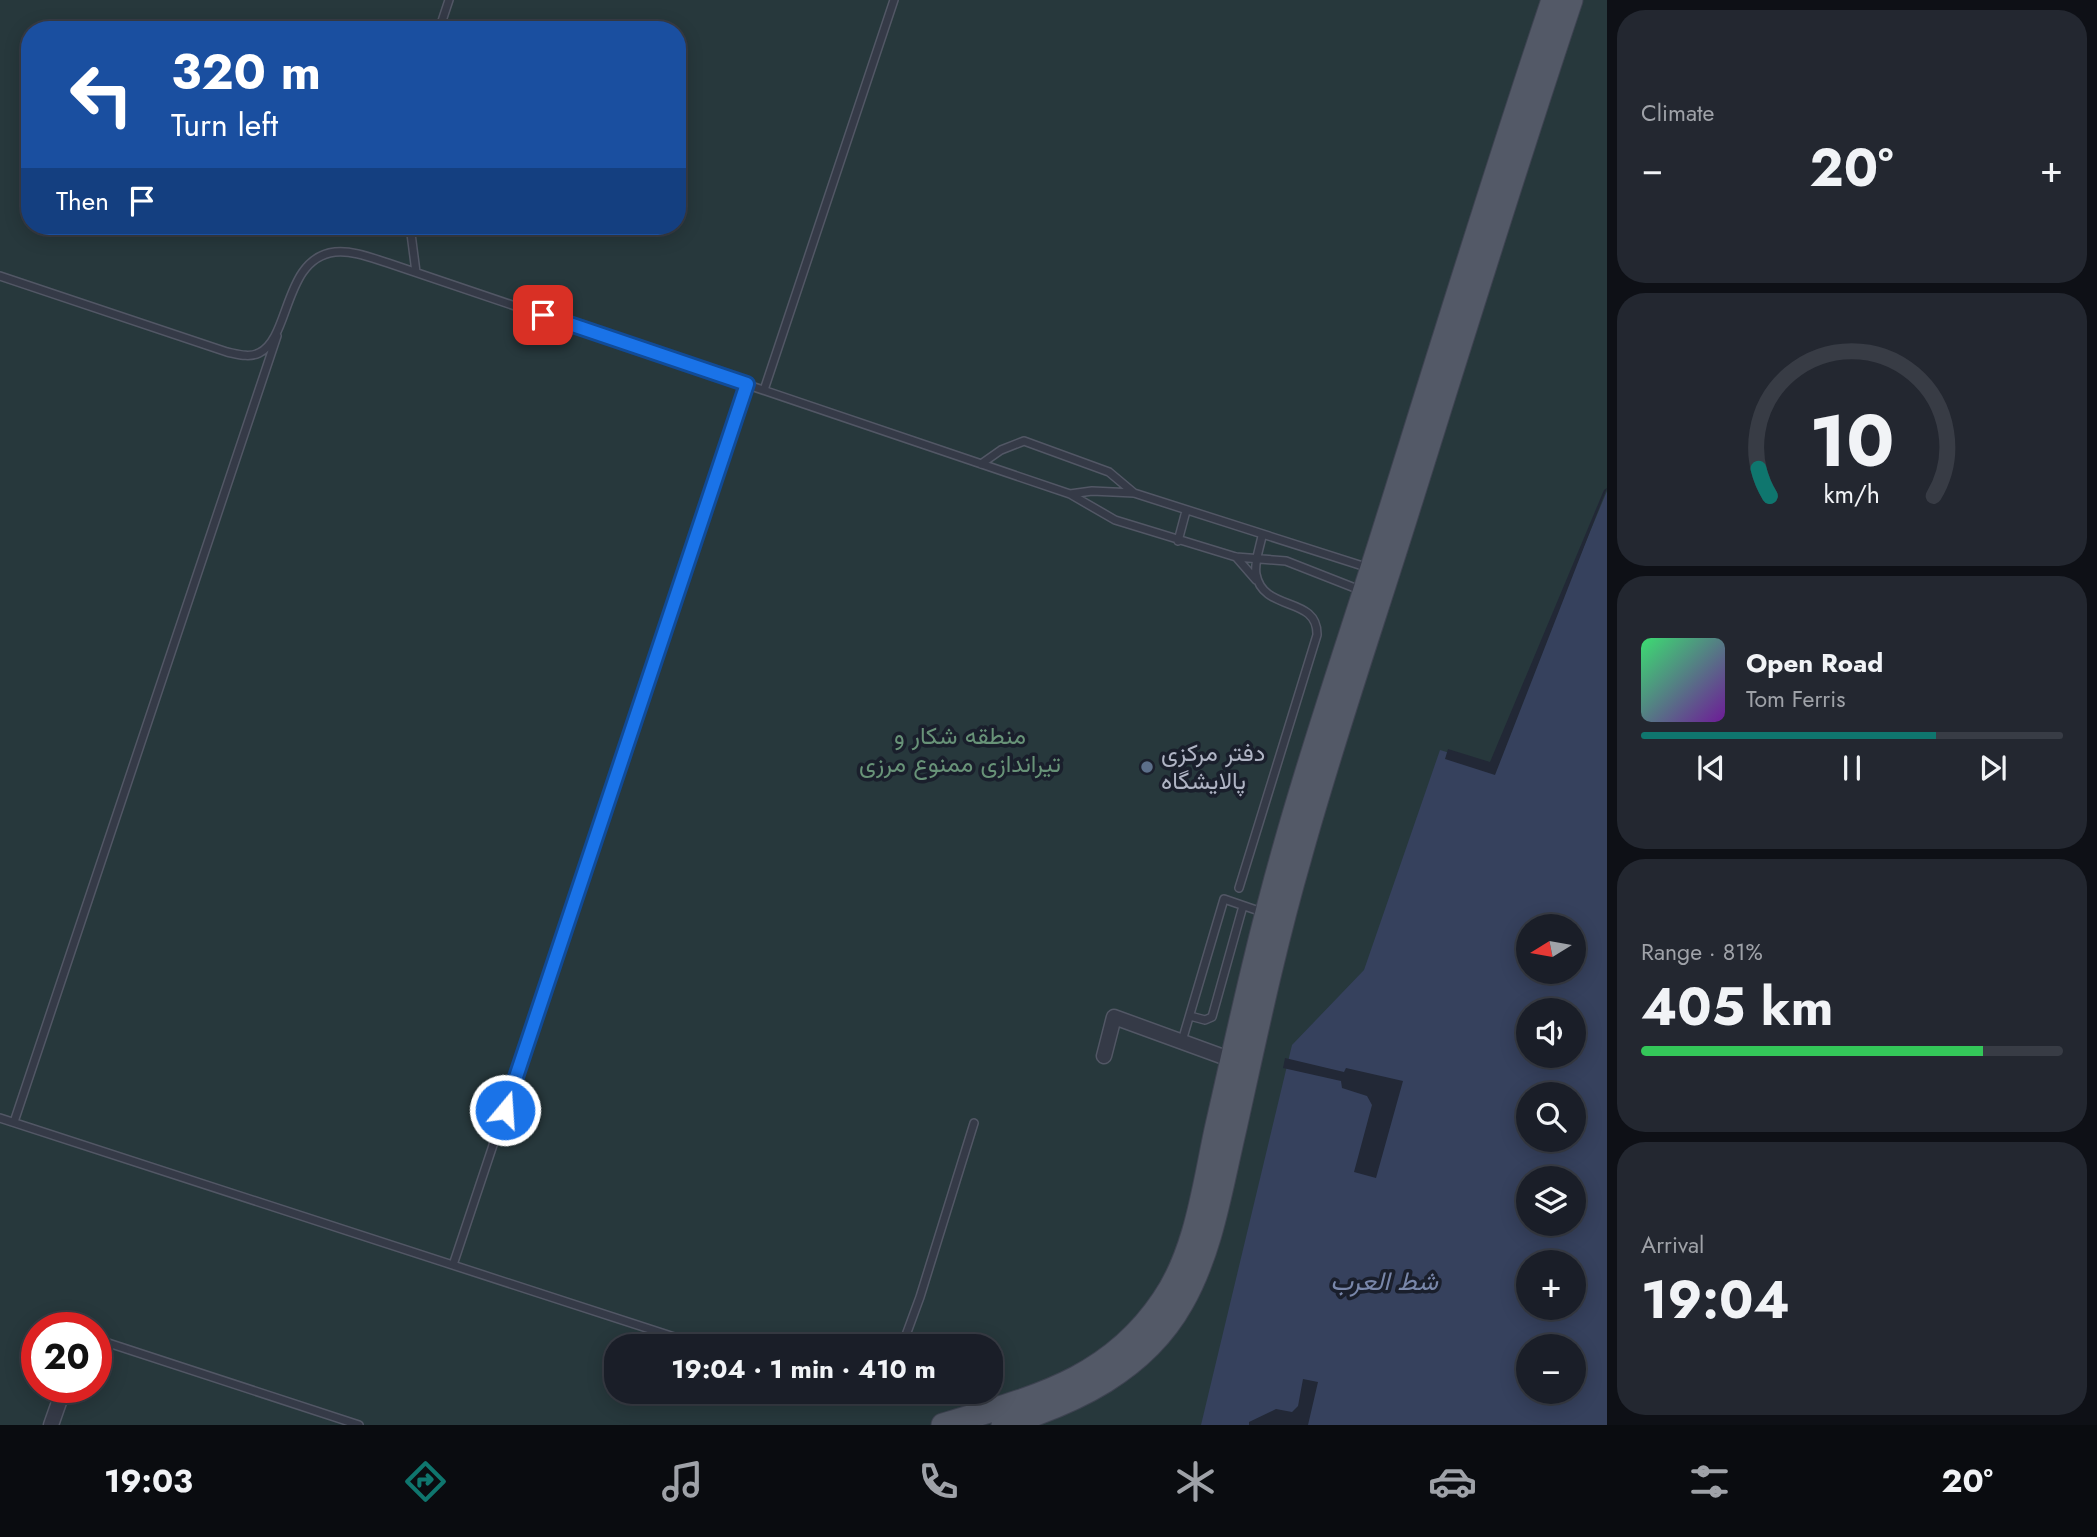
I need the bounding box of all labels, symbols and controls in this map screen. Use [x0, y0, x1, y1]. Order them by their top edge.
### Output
text: 320 m [171, 37, 321, 107]
icon: left [56, 49, 147, 140]
text: Climate [1641, 96, 1714, 130]
text: Turn left [171, 102, 278, 148]
text: 20° [1810, 130, 1894, 206]
text: − [1641, 141, 1663, 196]
text: + [2040, 141, 2063, 196]
text: Then [56, 182, 109, 220]
icon: arrive [123, 182, 161, 220]
pin [513, 285, 573, 345]
icon: arrive [524, 296, 562, 334]
text: 10 [1809, 388, 1895, 493]
text: km/h [1824, 475, 1880, 511]
text: Open Road [1746, 644, 1883, 682]
text: Tom Ferris [1746, 682, 1845, 716]
park label: منطقه شکار و تیراندازی ممنوع مرزی [859, 718, 1061, 781]
place label: دفتر مرکزی پالایشگاه [1161, 735, 1265, 798]
icon: previous [1692, 749, 1730, 787]
icon: pause [1833, 749, 1871, 787]
icon: next [1974, 749, 2012, 787]
marker: دفتر مرکزی پالایشگاه [1139, 759, 1155, 775]
north arrow [1516, 914, 1586, 984]
map controls [1516, 914, 1586, 1404]
text: Range · 81% [1641, 935, 1763, 969]
text: 405 km [1641, 969, 1834, 1045]
button: sound [1516, 998, 1586, 1068]
position arrow [468, 1073, 542, 1147]
button: search [1516, 1082, 1586, 1152]
button: layers [1516, 1166, 1586, 1236]
text: Arrival [1641, 1228, 1704, 1262]
button: + [1516, 1250, 1586, 1320]
water label: شط العرب [1330, 1262, 1439, 1300]
text: 19:04 [1641, 1262, 1790, 1338]
speed limit sign: 20 [21, 1312, 112, 1403]
button: − [1516, 1334, 1586, 1404]
text: 19:04 · 1 min · 410 m [671, 1350, 936, 1388]
icon: directions [401, 1457, 450, 1506]
icon: music [658, 1457, 707, 1506]
icon: phone [914, 1457, 963, 1506]
icon: climate [1171, 1457, 1220, 1506]
icon: car [1428, 1457, 1477, 1506]
icon: filters [1685, 1457, 1734, 1506]
text: 19:03 [104, 1458, 193, 1504]
text: 20° [1941, 1458, 1993, 1504]

